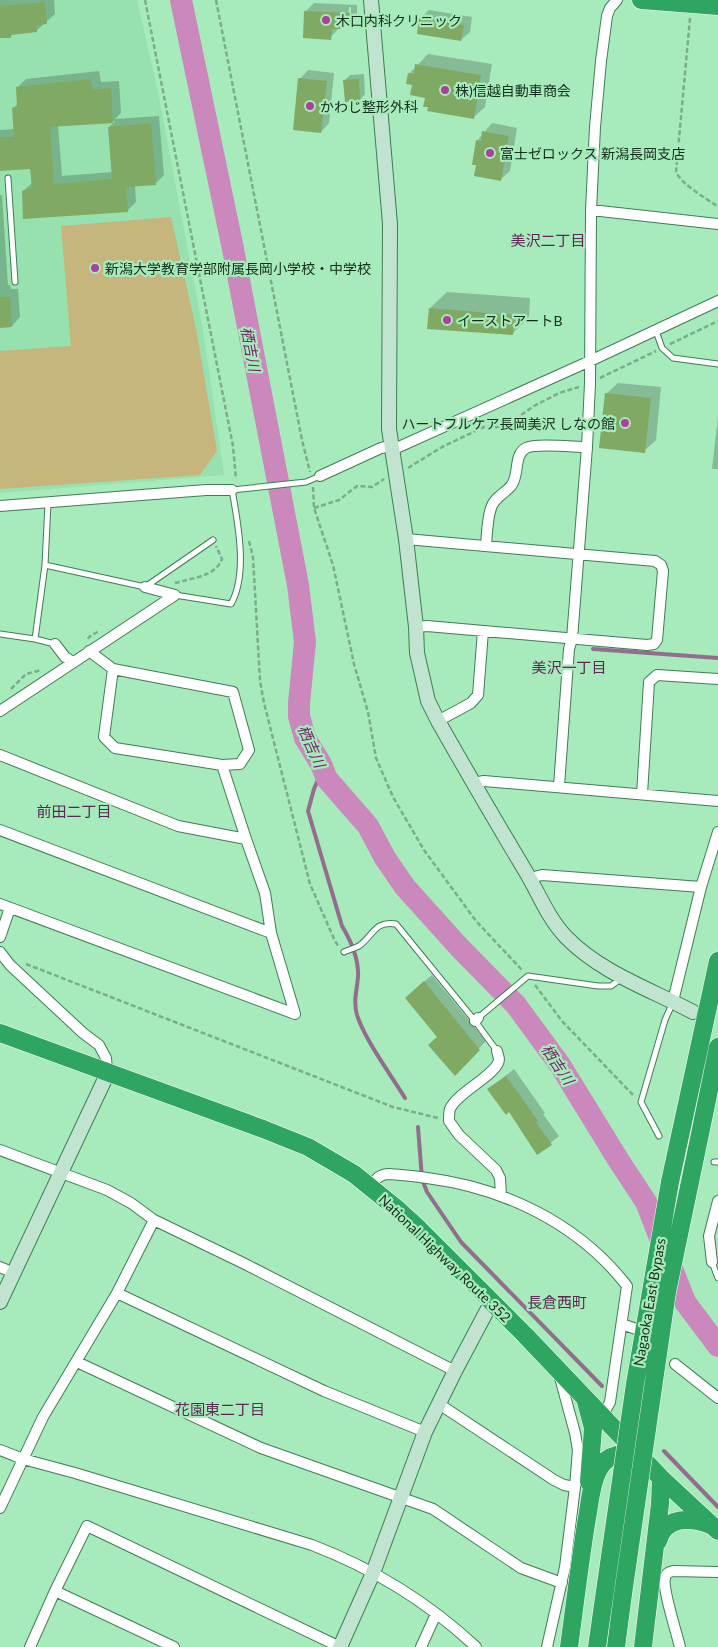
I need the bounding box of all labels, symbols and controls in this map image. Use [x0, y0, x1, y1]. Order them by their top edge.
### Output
place label: 木口内科クリニック [336, 12, 462, 29]
marker: 木口内科クリニック [320, 14, 332, 26]
place label: 株)信越自動車商会 [455, 82, 571, 99]
marker: 株)信越自動車商会 [439, 84, 451, 96]
place label: かわじ整形外科 [320, 98, 418, 115]
marker: かわじ整形外科 [304, 100, 316, 112]
place label: 富士ゼロックス 新潟長岡支店 [500, 145, 685, 162]
marker: 富士ゼロックス 新潟長岡支店 [484, 147, 496, 159]
district label: 美沢二丁目 [510, 231, 586, 249]
place label: 新潟大学教育学部附属長岡小学校・中学校 [105, 260, 371, 277]
marker: 新潟大学教育学部附属長岡小学校・中学校 [89, 262, 101, 274]
place label: イーストアートB [457, 312, 563, 329]
marker: イーストアートB [441, 314, 453, 326]
water label: 栖吉川 [238, 325, 265, 375]
place label: ハートフルケア長岡美沢 しなの館 [401, 415, 615, 432]
marker: ハートフルケア長岡美沢 しなの館 [619, 417, 631, 429]
district label: 美沢一丁目 [531, 658, 607, 676]
water label: 栖吉川 [295, 722, 330, 772]
district label: 前田二丁目 [36, 802, 112, 820]
water label: 栖吉川 [538, 1040, 579, 1089]
street label: National Highway Route 352 [375, 1190, 515, 1326]
street label: Nagaoka East Bypass [629, 1237, 669, 1367]
district label: 長倉西町 [527, 1293, 587, 1311]
district label: 花園東二丁目 [175, 1400, 265, 1418]

